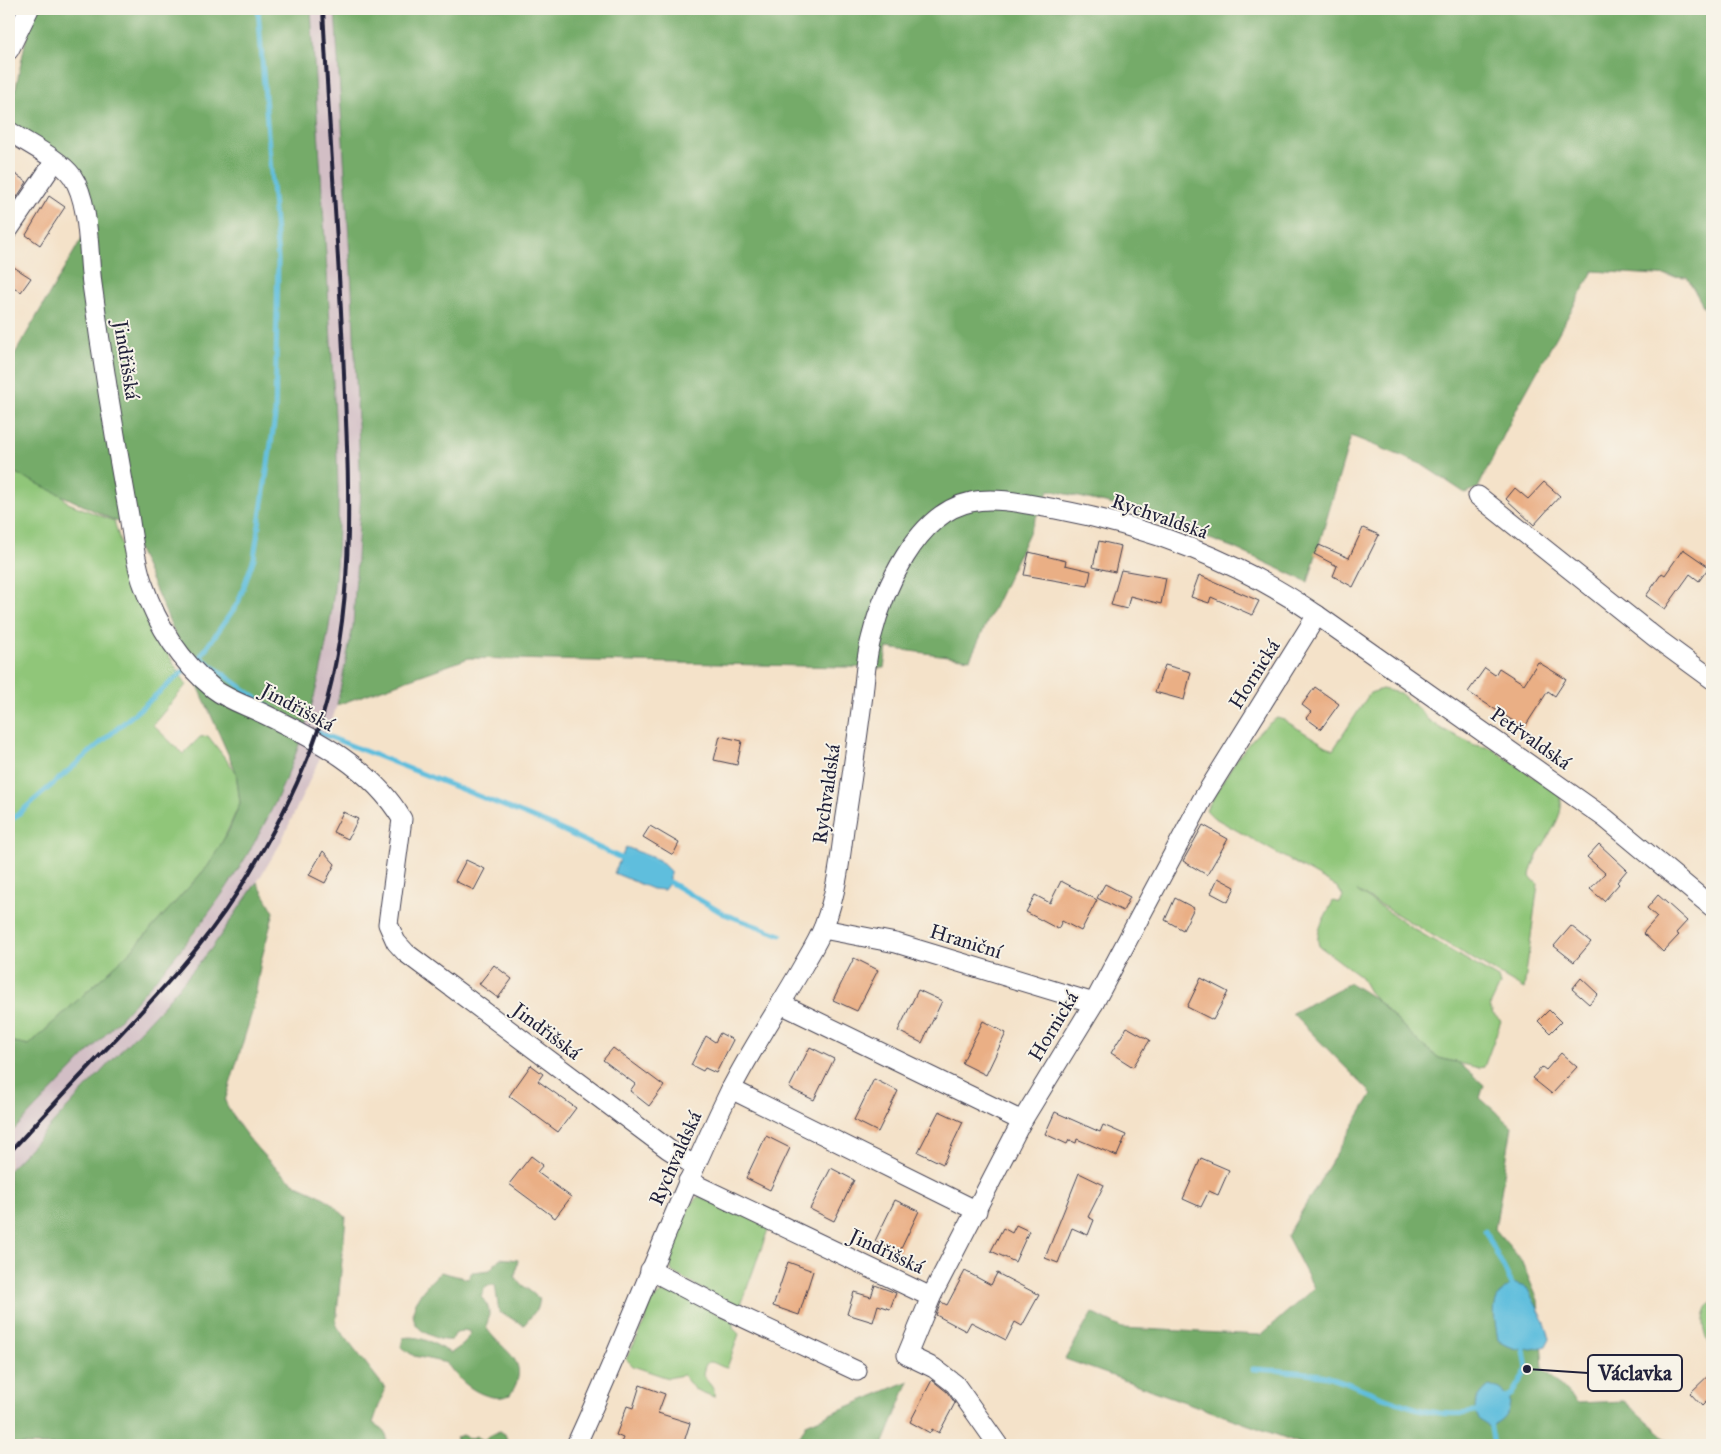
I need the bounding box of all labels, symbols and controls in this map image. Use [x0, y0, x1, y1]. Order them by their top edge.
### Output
street label: Jindřišská [108, 317, 145, 402]
street label: Rychvaldská [1109, 488, 1212, 544]
street label: Hornická [1223, 634, 1285, 713]
street label: Jindřišská [255, 677, 339, 737]
street label: Petřvaldská [1486, 702, 1576, 775]
street label: Rychvaldská [807, 742, 845, 845]
street label: Hraniční [927, 919, 1006, 964]
street label: Hornická [1023, 986, 1083, 1065]
street label: Jindřišská [506, 996, 586, 1066]
street label: Rychvaldská [644, 1107, 707, 1209]
street label: Jindřišská [844, 1222, 929, 1280]
callout: Václavka [1588, 1355, 1682, 1391]
text: Václavka [1597, 1360, 1673, 1386]

